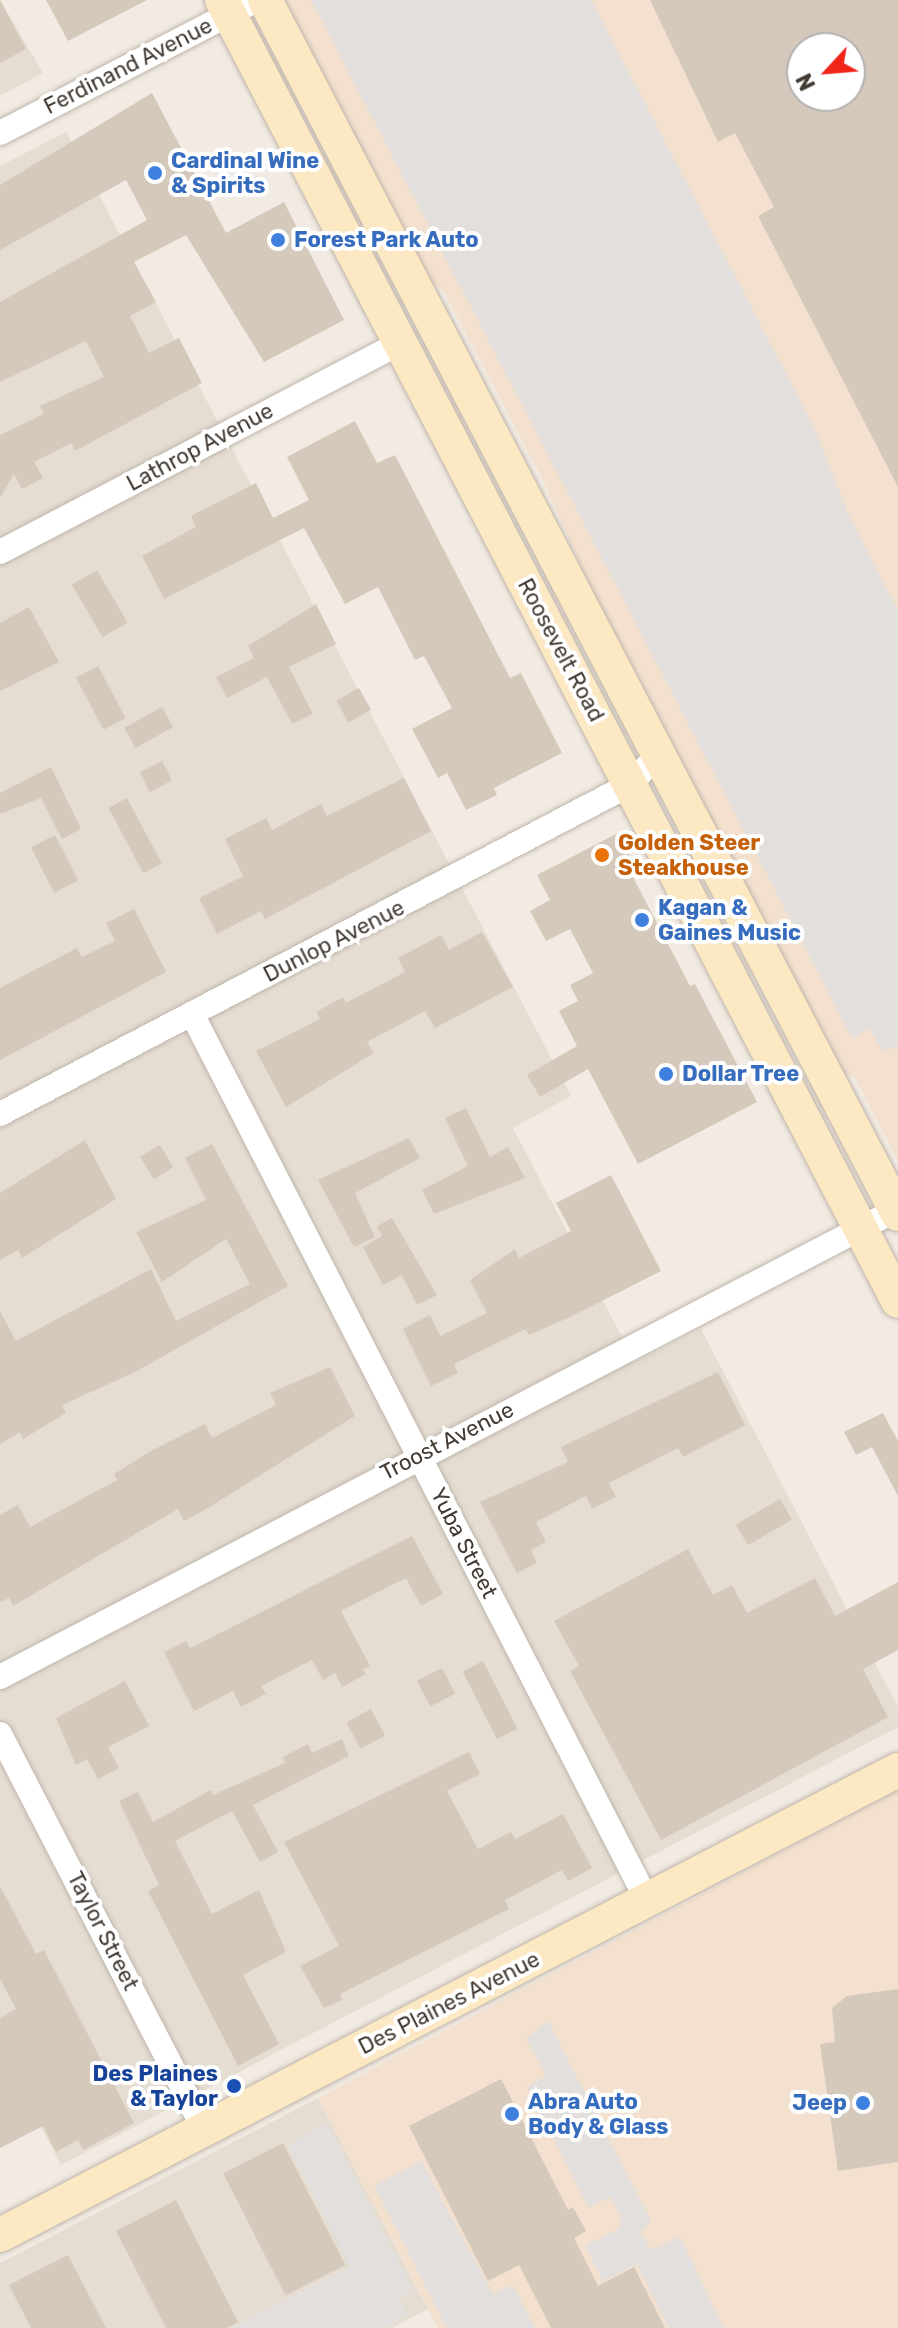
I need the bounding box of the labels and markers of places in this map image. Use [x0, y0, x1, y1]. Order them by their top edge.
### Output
place label: Cardinal Wine & Spirits [171, 147, 319, 198]
marker: Cardinal Wine & Spirits [146, 164, 164, 182]
place label: Forest Park Auto [294, 227, 479, 253]
marker: Forest Park Auto [269, 231, 287, 249]
place label: Golden Steer Steakhouse [618, 829, 760, 880]
marker: Golden Steer Steakhouse [593, 846, 611, 864]
place label: Kagan & Gaines Music [658, 894, 801, 946]
marker: Kagan & Gaines Music [633, 911, 651, 929]
place label: Dollar Tree [682, 1061, 800, 1087]
marker: Dollar Tree [657, 1065, 675, 1083]
place label: Des Plaines & Taylor [93, 2060, 218, 2112]
marker: Des Plaines & Taylor [225, 2077, 243, 2095]
place label: Abra Auto Body & Glass [528, 2088, 669, 2140]
place label: Jeep [792, 2090, 847, 2116]
marker: Jeep [854, 2094, 872, 2112]
marker: Abra Auto Body & Glass [503, 2105, 521, 2123]

